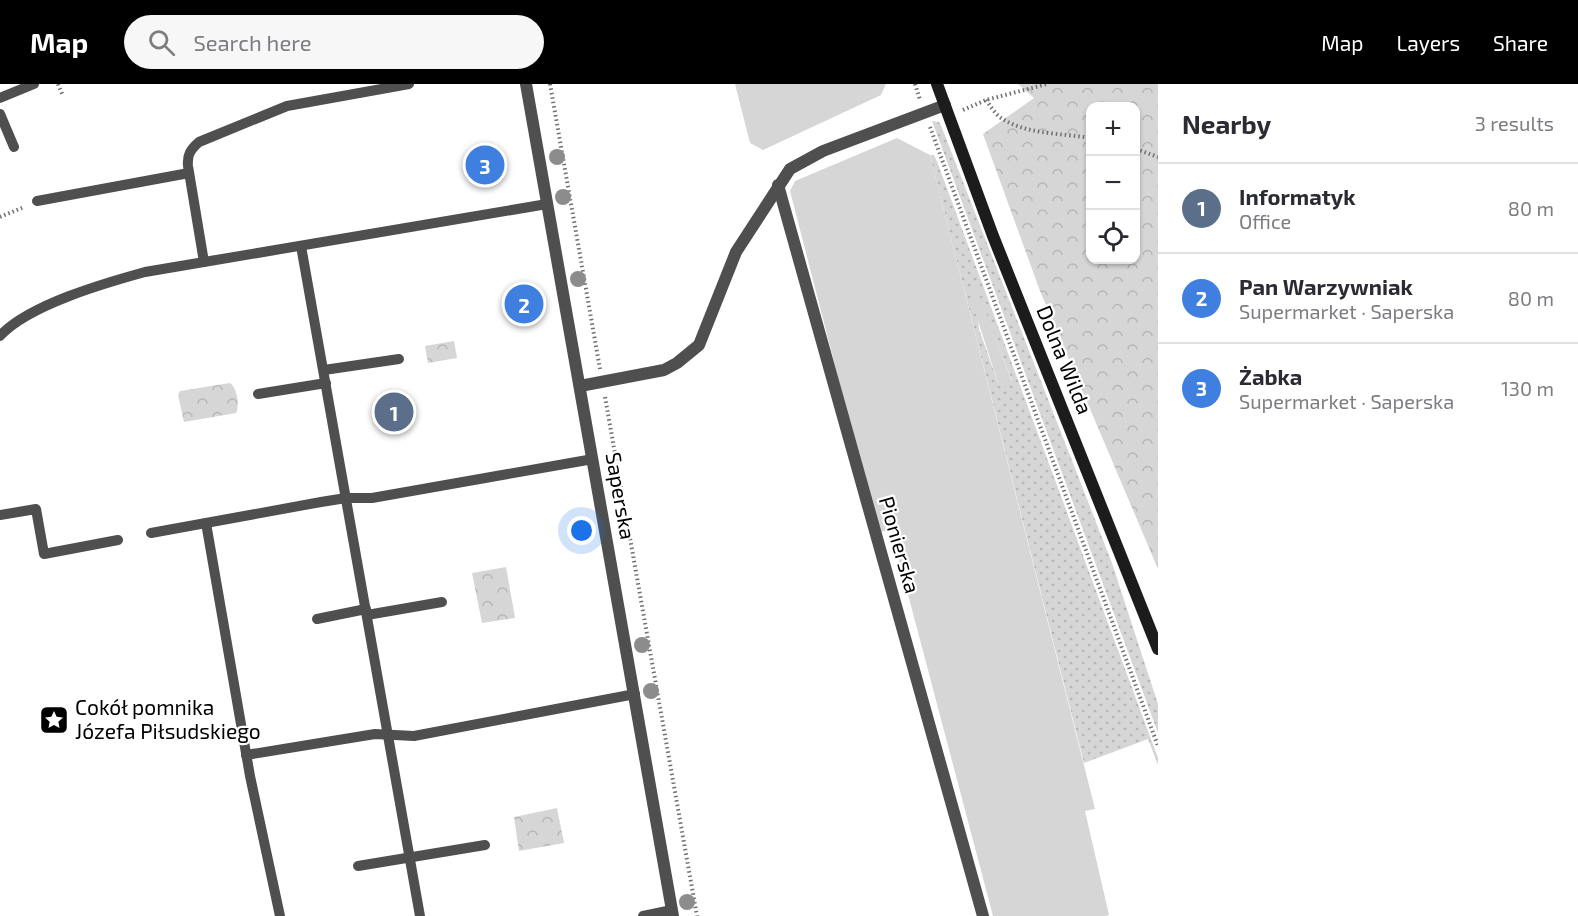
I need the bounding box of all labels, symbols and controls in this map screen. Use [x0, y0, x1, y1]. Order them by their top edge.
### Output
search box [124, 15, 544, 69]
text: Map [30, 25, 88, 59]
icon: search [145, 26, 178, 59]
text: Search here [193, 29, 312, 55]
text: Map [1321, 30, 1363, 55]
text: Layers [1396, 30, 1460, 55]
text: Share [1493, 30, 1548, 55]
map controls [1086, 102, 1140, 264]
button: + [1086, 102, 1140, 156]
text: Nearby [1182, 108, 1271, 139]
text: 3 results [1475, 111, 1554, 135]
pin: 3 [466, 142, 504, 188]
button: − [1086, 156, 1140, 210]
text: Informatyk [1239, 183, 1355, 209]
text: 1 [1197, 196, 1206, 220]
text: 80 m [1508, 196, 1554, 220]
text: Office [1239, 209, 1291, 233]
button: locate [1086, 210, 1140, 264]
text: Pan Warzywniak [1239, 273, 1413, 299]
pin: 2 [504, 282, 544, 326]
text: 2 [1196, 286, 1207, 310]
text: 80 m [1508, 286, 1554, 310]
text: Supermarket · Saperska [1239, 299, 1454, 323]
street label: Dolna Wilda [1032, 301, 1099, 418]
text: Żabka [1239, 363, 1302, 389]
text: 3 [1196, 376, 1207, 400]
text: 130 m [1501, 376, 1554, 400]
text: Supermarket · Saperska [1239, 389, 1454, 413]
pin: 1 [374, 390, 414, 434]
street label: Saperska [602, 450, 641, 541]
street label: Pionierska [875, 493, 926, 596]
your location [567, 516, 596, 545]
place label: Cokół pomnika Józefa Piłsudskiego [75, 694, 261, 743]
place icon: Cokół pomnika Józefa Piłsudskiego [38, 704, 70, 736]

